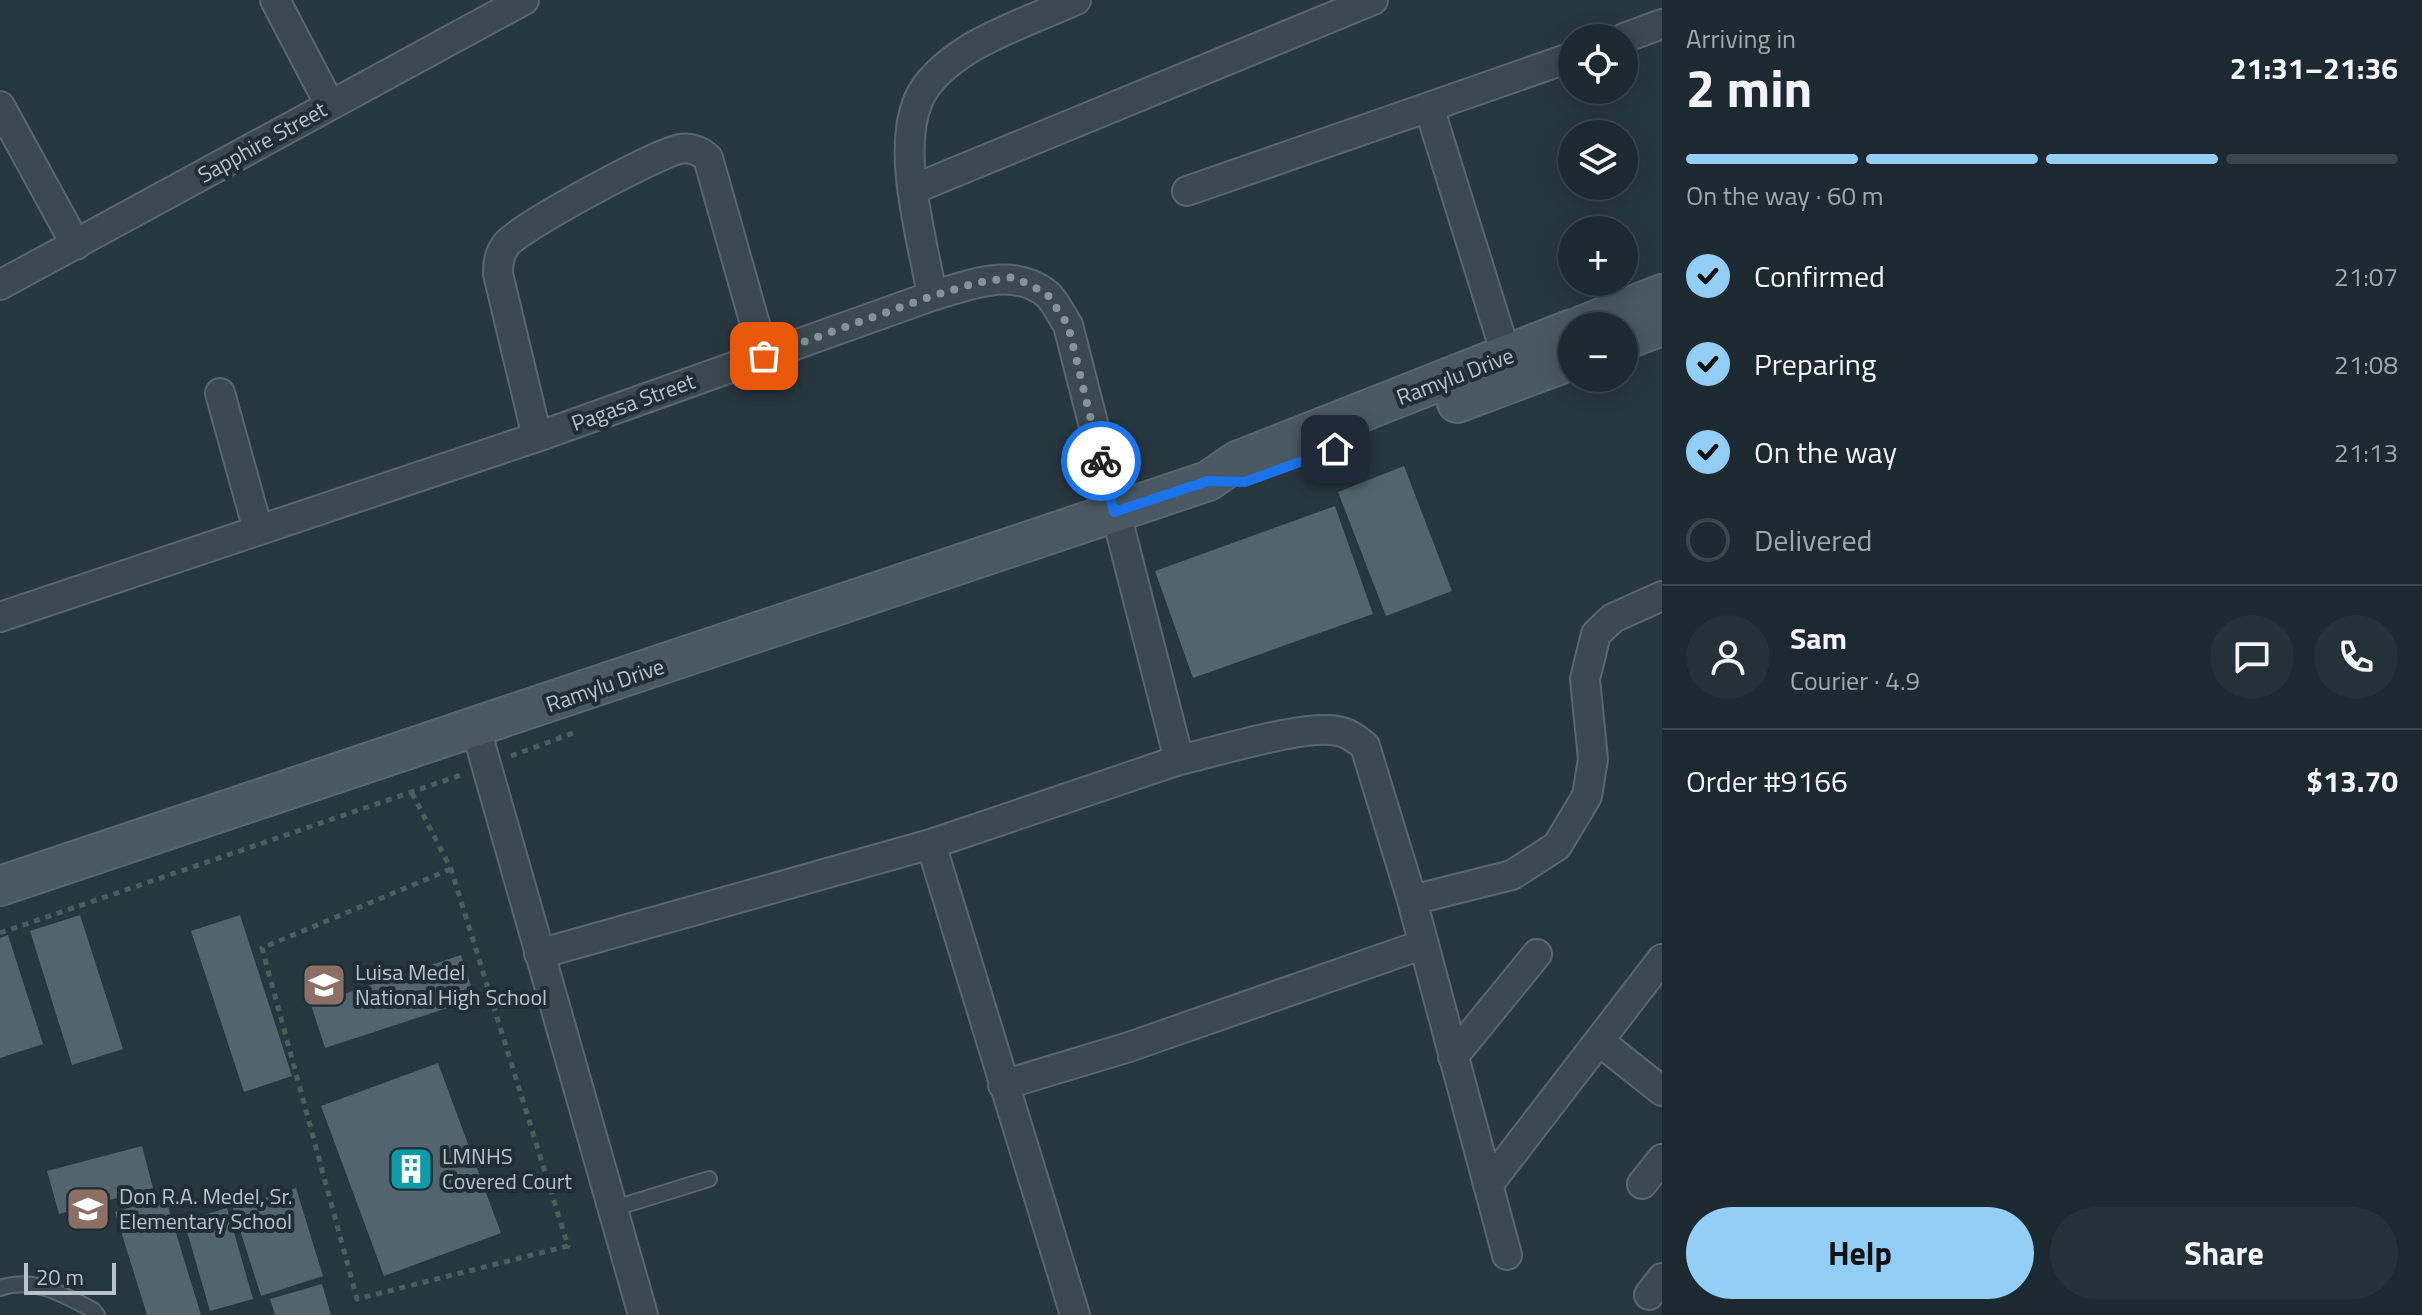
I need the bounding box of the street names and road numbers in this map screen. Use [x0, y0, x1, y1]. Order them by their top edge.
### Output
street label: Sapphire Street [191, 92, 333, 191]
street label: Ramylu Drive [1391, 338, 1519, 414]
street label: Pagasa Street [567, 364, 700, 440]
street label: Ramylu Drive [541, 649, 669, 721]

